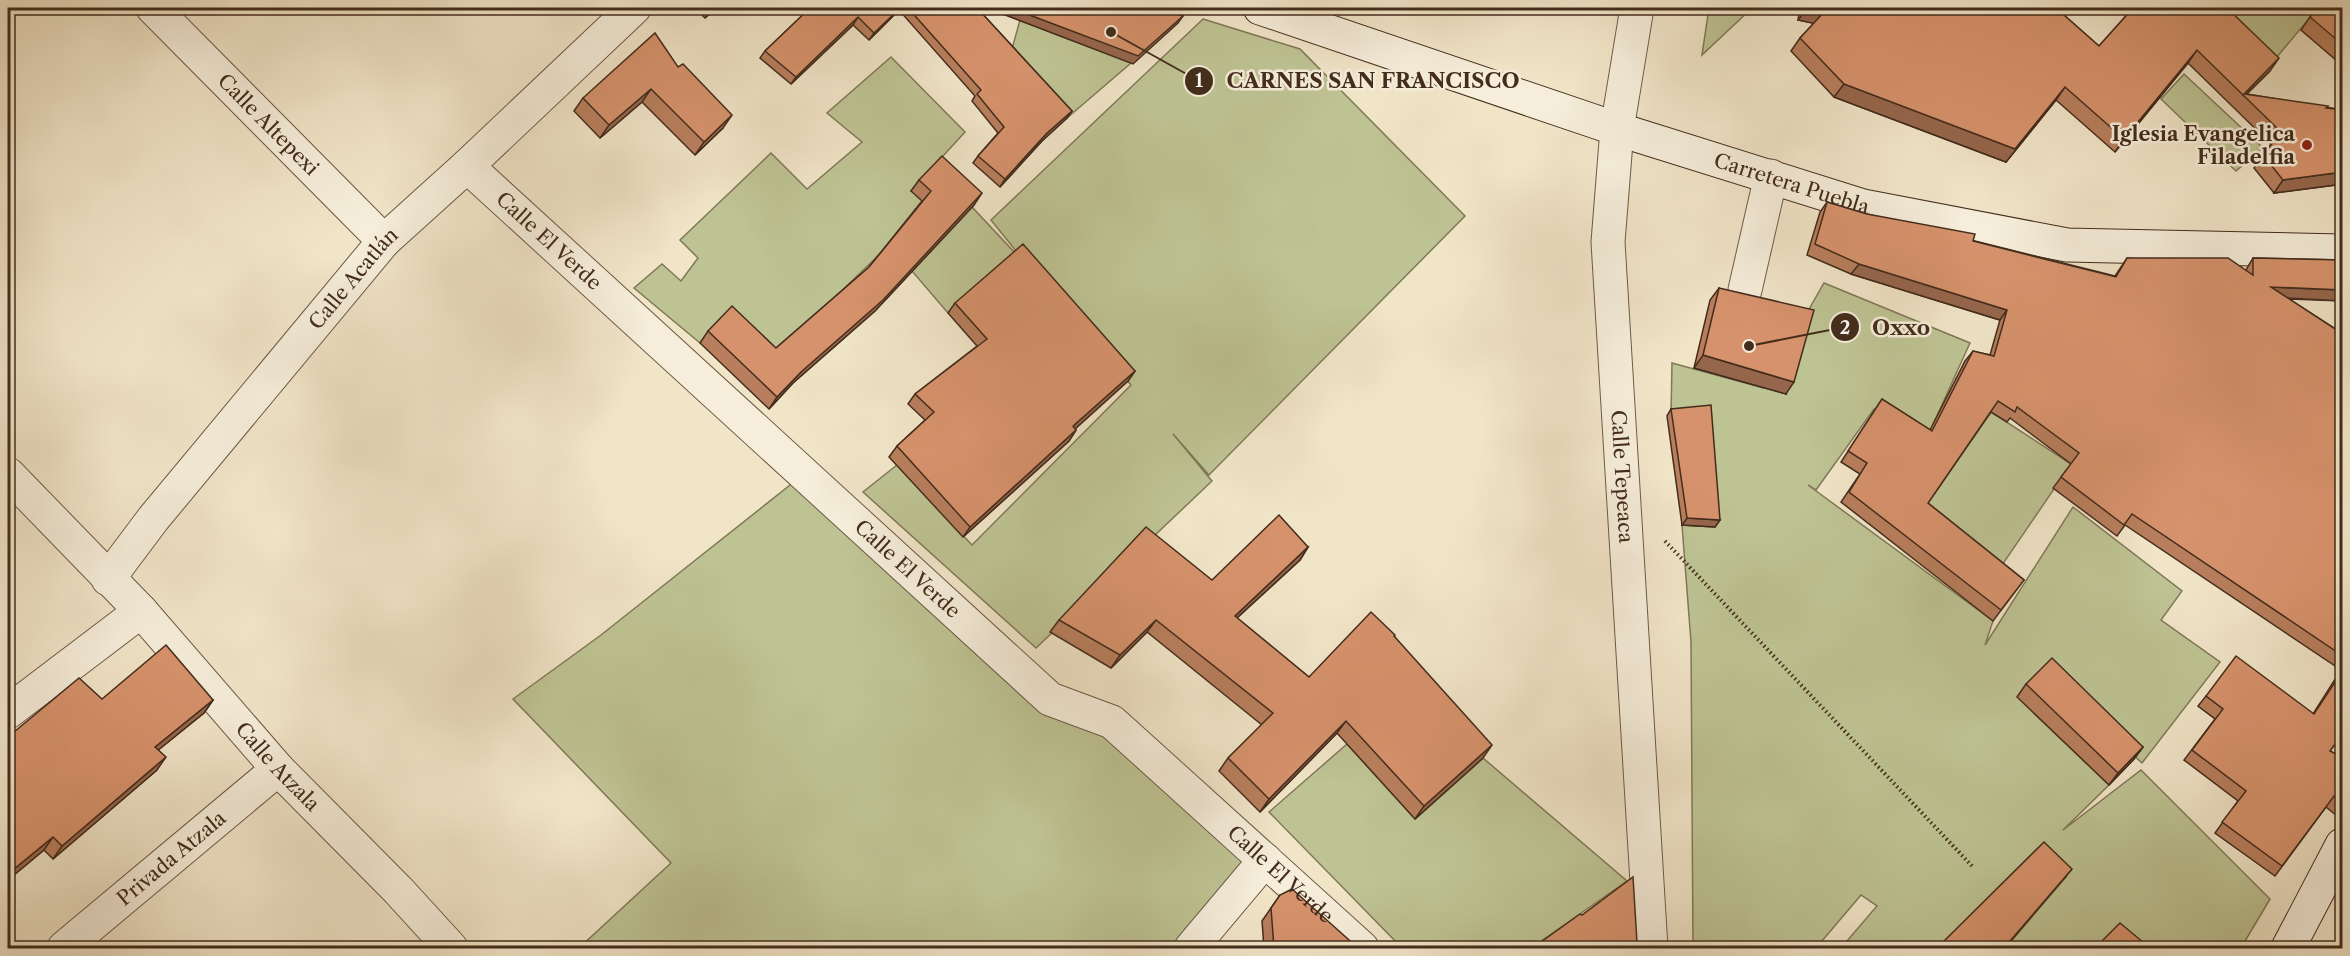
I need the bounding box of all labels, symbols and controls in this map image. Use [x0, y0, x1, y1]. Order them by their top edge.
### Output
callout: CARNES SAN FRANCISCO [1184, 61, 1531, 100]
text: CARNES SAN FRANCISCO [1227, 68, 1519, 93]
street label: Calle Altepexi [213, 69, 324, 180]
text: 1 [1195, 70, 1203, 92]
place label: Iglesia Evangelica Filadelfia [2112, 122, 2295, 169]
marker: Iglesia Evangelica Filadelfia [2300, 138, 2314, 152]
street label: Carretera Puebla [1711, 148, 1872, 219]
street label: Calle El Verde [491, 187, 607, 295]
street label: Calle Acatlán [304, 222, 403, 334]
callout: Oxxo [1830, 308, 1942, 347]
text: Oxxo [1872, 315, 1930, 340]
text: 2 [1840, 317, 1850, 339]
street label: Calle Tepeaca [1606, 409, 1638, 544]
street label: Calle El Verde [850, 515, 965, 623]
street label: Calle Atzala [231, 717, 325, 816]
street label: Privada Atzala [112, 806, 231, 911]
street label: Calle El Verde [1223, 820, 1338, 928]

